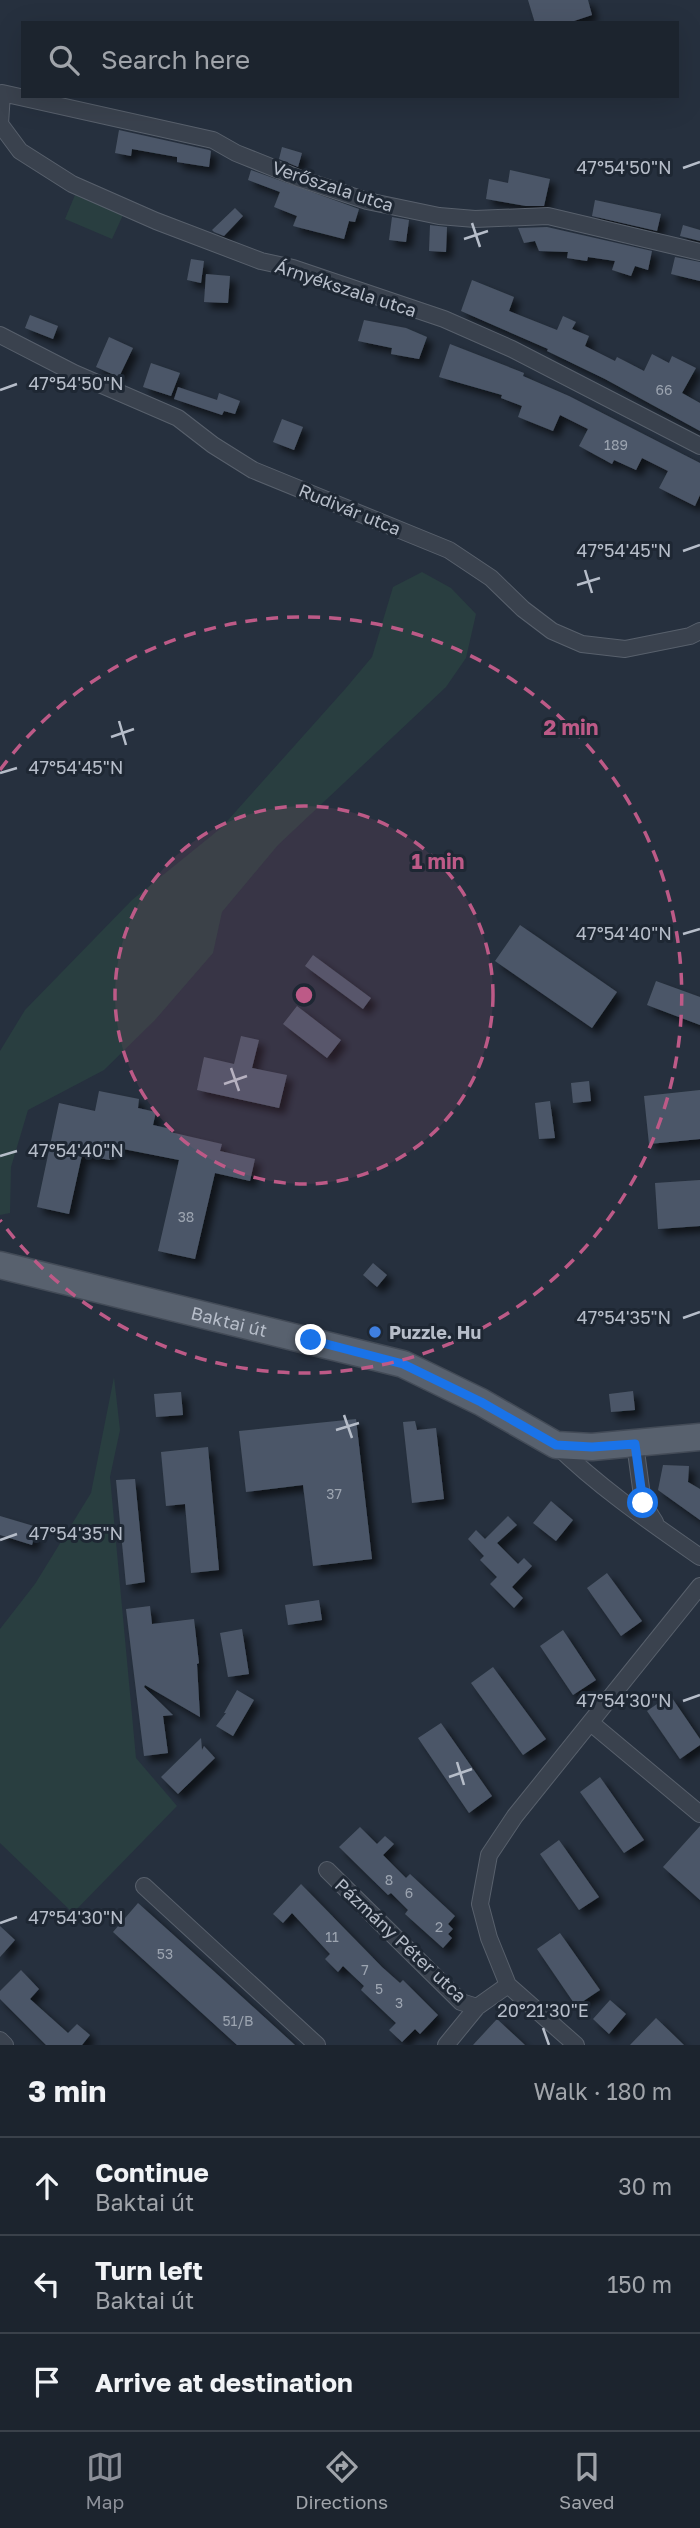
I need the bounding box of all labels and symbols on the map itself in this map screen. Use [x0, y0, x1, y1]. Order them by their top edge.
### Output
street label: Verőszala utca [269, 156, 397, 216]
text: 47°54'50"N [576, 156, 672, 178]
street label: Árnyékszala utca [272, 255, 420, 321]
text: 47°54'50"N [28, 372, 124, 394]
house number: 66 [656, 381, 672, 398]
house number: 189 [604, 436, 628, 453]
street label: Rudivár utca [296, 479, 404, 539]
text: 47°54'45"N [576, 539, 672, 561]
text: 2 min [544, 714, 598, 740]
text: 47°54'45"N [28, 756, 124, 778]
text: 1 min [412, 848, 464, 874]
text: 47°54'40"N [576, 922, 672, 944]
centre of rings [292, 983, 316, 1007]
text: 47°54'40"N [28, 1139, 124, 1161]
house number: 38 [178, 1208, 194, 1225]
street label: Baktai út [189, 1301, 269, 1341]
text: 47°54'35"N [577, 1306, 671, 1328]
place label: Puzzle. Hu [389, 1321, 481, 1343]
route end [295, 1324, 326, 1355]
marker: Puzzle. Hu [367, 1324, 383, 1340]
house number: 37 [326, 1485, 342, 1502]
route start [627, 1487, 658, 1518]
text: 47°54'35"N [29, 1522, 123, 1544]
text: 47°54'30"N [576, 1689, 672, 1711]
house number: 8 [385, 1871, 393, 1888]
street label: Pázmány Péter utca [331, 1873, 471, 2007]
house number: 6 [405, 1884, 413, 1901]
text: 47°54'30"N [28, 1906, 124, 1928]
house number: 2 [435, 1918, 443, 1935]
house number: 11 [325, 1928, 339, 1945]
house number: 53 [157, 1945, 173, 1962]
house number: 7 [361, 1961, 369, 1978]
house number: 5 [375, 1980, 383, 1997]
house number: 3 [395, 1994, 403, 2011]
text: 20°21'30"E [497, 1999, 589, 2021]
house number: 51/B [222, 2012, 254, 2029]

